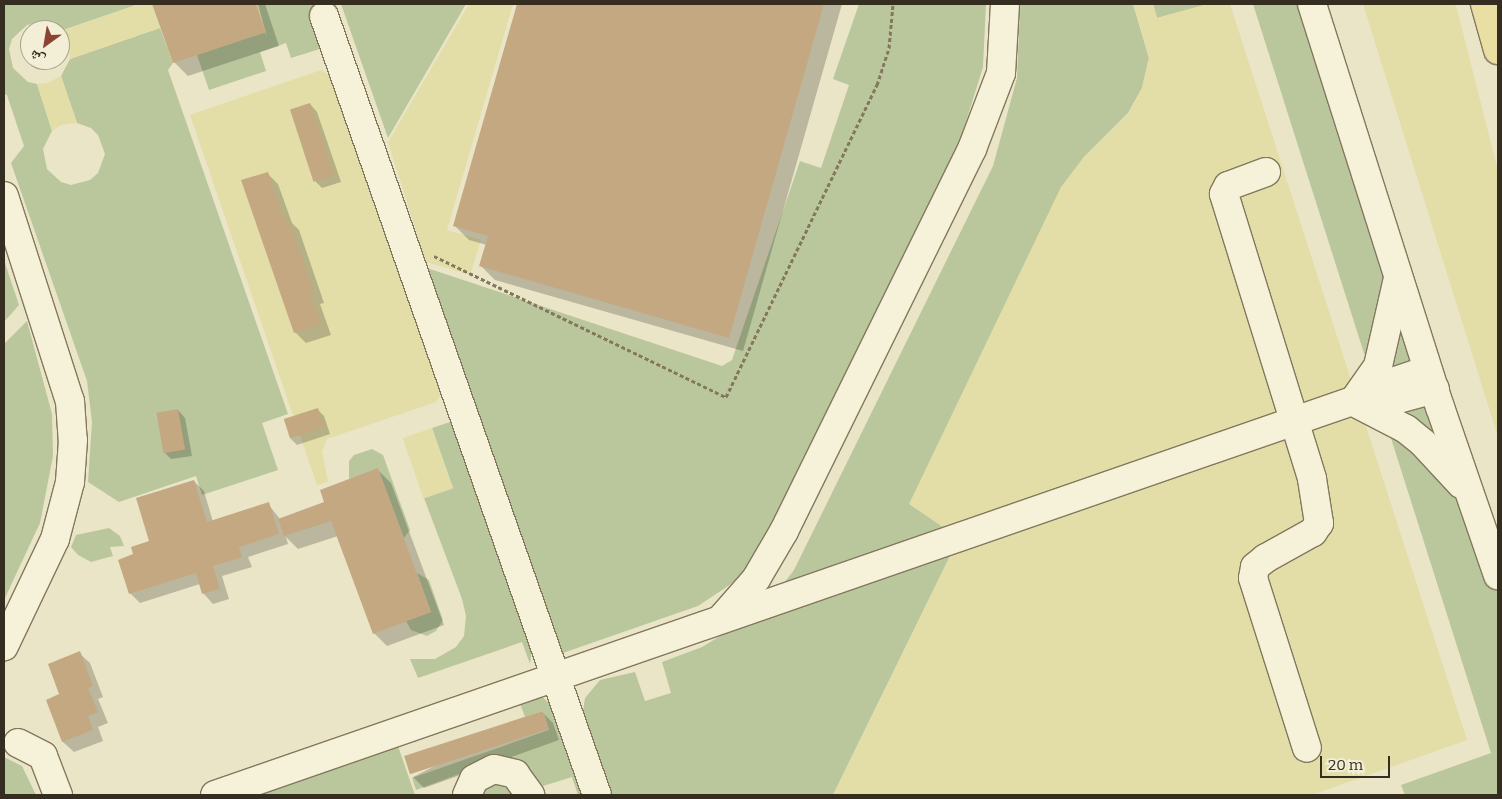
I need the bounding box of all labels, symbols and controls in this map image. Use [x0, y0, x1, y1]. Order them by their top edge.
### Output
north arrow [20, 20, 70, 70]
text: ش [27, 46, 48, 68]
scale bar [1322, 746, 1392, 778]
text: 20 m [1328, 756, 1363, 774]

